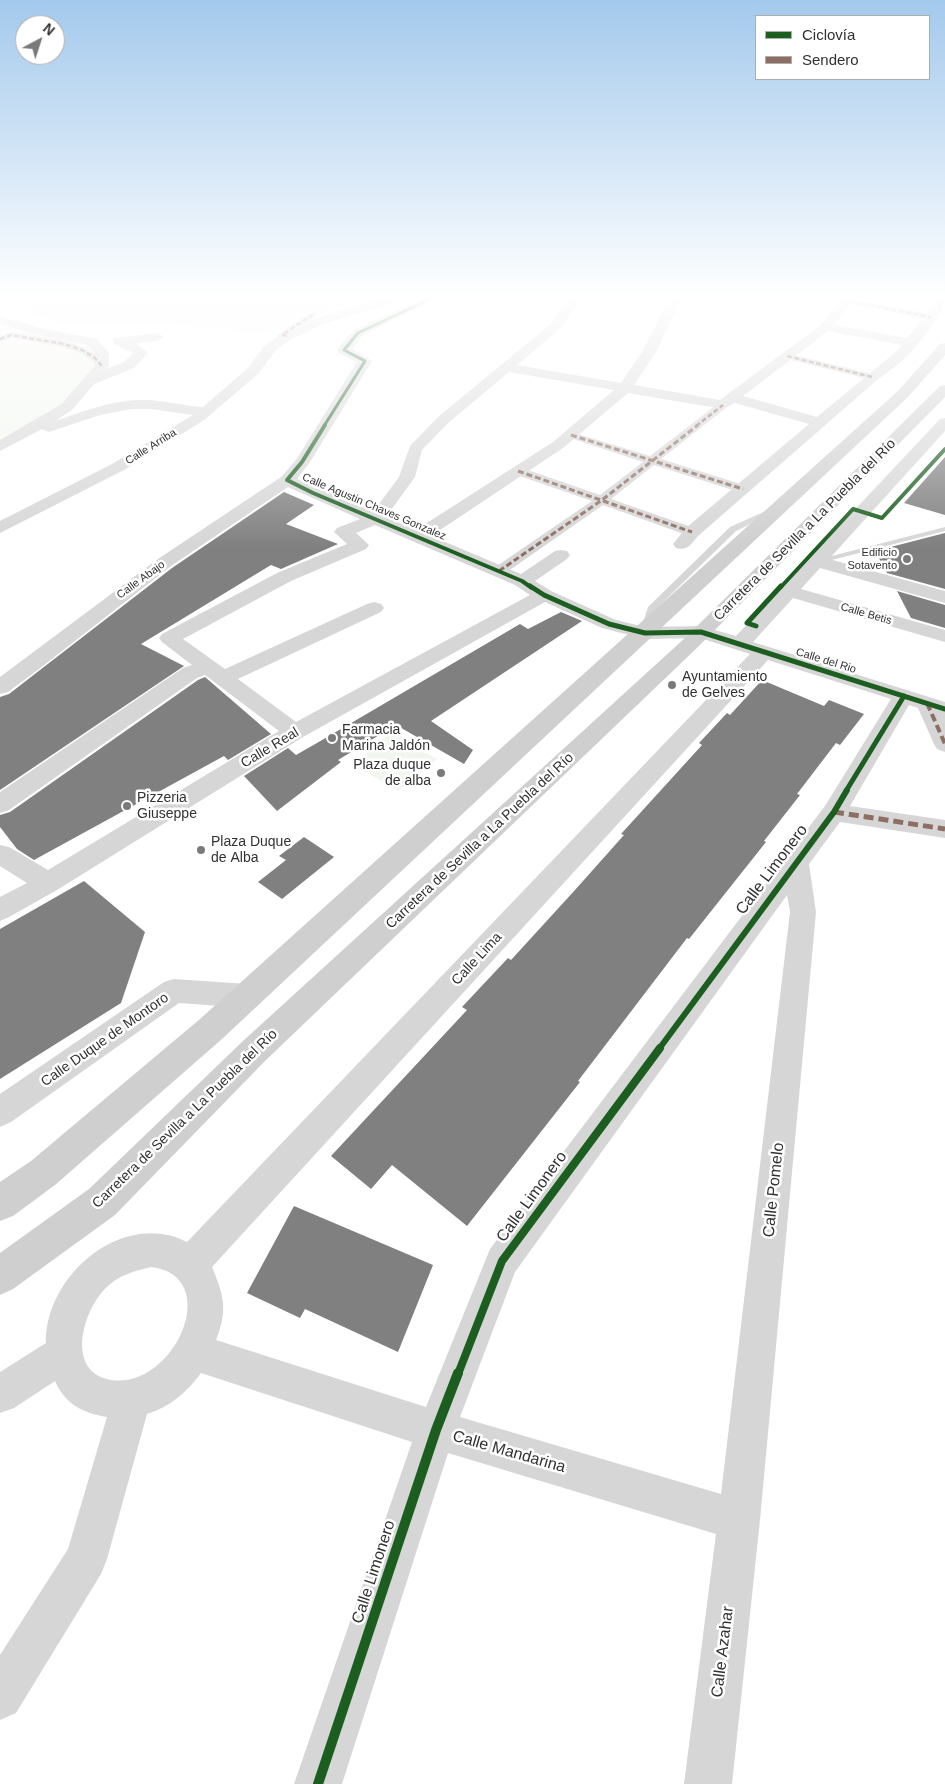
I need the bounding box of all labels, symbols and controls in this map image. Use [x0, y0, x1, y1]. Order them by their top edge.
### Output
north arrow [15, 15, 65, 65]
legend [755, 15, 930, 80]
text: N [40, 20, 58, 39]
text: Ciclovía [802, 26, 855, 43]
text: Sendero [802, 51, 859, 68]
street label: Calle Arriba [123, 426, 179, 468]
street label: Carretera de Sevilla a La Puebla del Río [710, 435, 900, 625]
street label: Calle Agustin Chaves Gonzalez [300, 471, 448, 543]
place label: Edificio Sotavento [847, 546, 897, 572]
marker: Edificio Sotavento [901, 553, 913, 565]
street label: Calle Abajo [114, 558, 168, 602]
street label: Calle Betis [839, 600, 893, 628]
street label: Calle del Rio [794, 646, 858, 676]
place label: Ayuntamiento de Gelves [682, 669, 767, 702]
marker: Ayuntamiento de Gelves [666, 679, 678, 691]
place label: Farmacia Marina Jaldón [342, 722, 430, 754]
street label: Calle Real [238, 724, 302, 772]
marker: Farmacia Marina Jaldón [326, 732, 338, 744]
street label: Carretera de Sevilla a La Puebla del Río [383, 749, 577, 933]
place label: Plaza duque de alba [353, 757, 431, 790]
marker: Plaza duque de alba [435, 767, 447, 779]
place label: Pizzeria Giuseppe [137, 790, 197, 822]
marker: Pizzeria Giuseppe [121, 800, 133, 812]
street label: Calle Limonero [732, 821, 812, 919]
place label: Plaza Duque de Alba [211, 834, 291, 866]
marker: Plaza Duque de Alba [195, 844, 207, 856]
street label: Calle Lima [448, 929, 506, 989]
street label: Calle Duque de Montoro [38, 990, 172, 1090]
street label: Carretera de Sevilla a La Puebla del Río [89, 1026, 281, 1212]
street label: Calle Pomelo [759, 1142, 789, 1238]
street label: Calle Limonero [493, 1148, 571, 1246]
street label: Calle Mandarina [450, 1427, 568, 1477]
street label: Calle Limonero [348, 1518, 400, 1626]
street label: Calle Azahar [708, 1605, 738, 1699]

